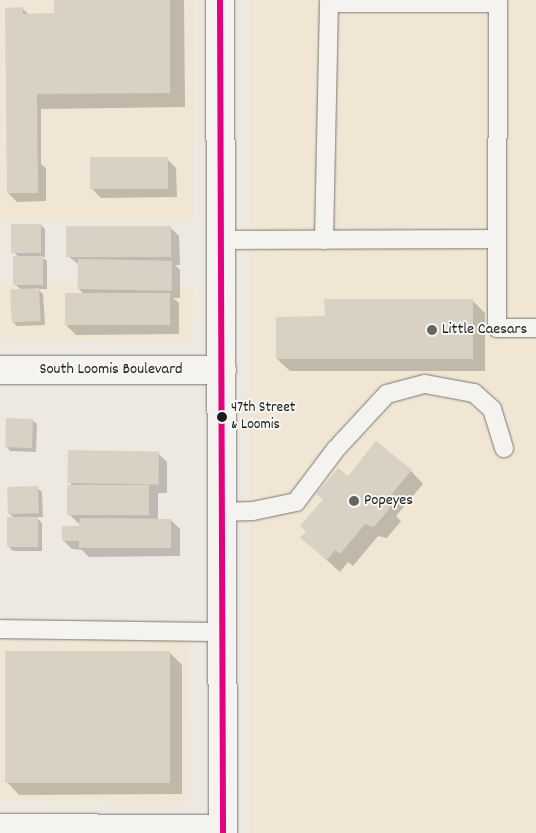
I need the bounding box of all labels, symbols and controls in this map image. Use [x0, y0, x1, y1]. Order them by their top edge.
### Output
place label: Little Caesars [442, 320, 527, 340]
marker: Little Caesars [426, 324, 438, 336]
street label: South Loomis Boulevard [39, 360, 183, 380]
place label: 47th Street & Loomis [231, 399, 295, 434]
marker: 47th Street & Loomis [217, 412, 227, 422]
place label: Popeyes [364, 491, 413, 511]
marker: Popeyes [348, 495, 360, 507]

